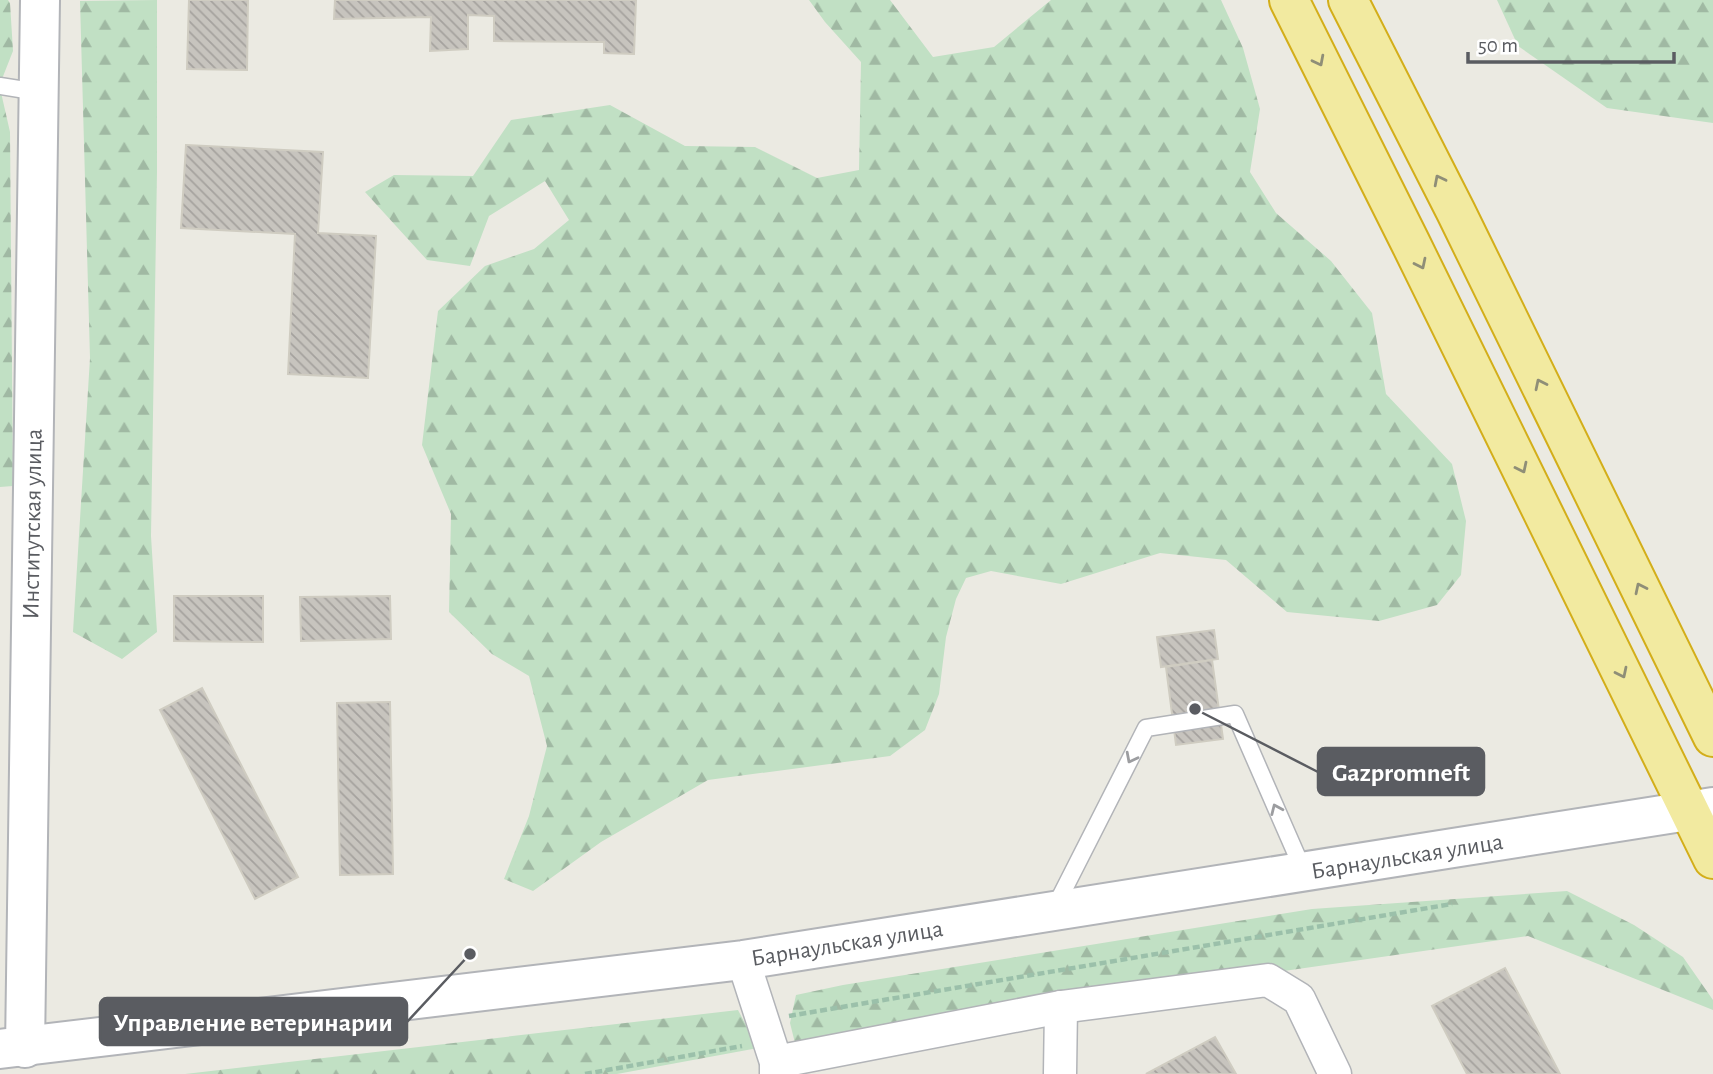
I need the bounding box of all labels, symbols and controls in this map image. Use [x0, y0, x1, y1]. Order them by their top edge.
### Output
scale bar [1468, 21, 1674, 65]
text: 50 m [1478, 35, 1518, 56]
one-way arrow [1311, 54, 1325, 66]
one-way arrow [1434, 175, 1448, 187]
one-way arrow [1413, 257, 1427, 269]
one-way arrow [1534, 379, 1548, 391]
street label: Институтская улица [19, 428, 47, 620]
one-way arrow [1513, 461, 1527, 473]
one-way arrow [1634, 583, 1648, 595]
one-way arrow [1614, 666, 1628, 678]
callout: Gazpromneft [1318, 748, 1484, 795]
one-way arrow [1125, 751, 1139, 763]
text: Gazpromneft [1332, 760, 1470, 786]
one-way arrow [1270, 804, 1284, 816]
street label: Барнаульская улица [1309, 830, 1505, 884]
street label: Барнаульская улица [749, 917, 945, 971]
callout: Управление ветеринарии [100, 998, 407, 1045]
text: Управление ветеринарии [113, 1010, 393, 1036]

